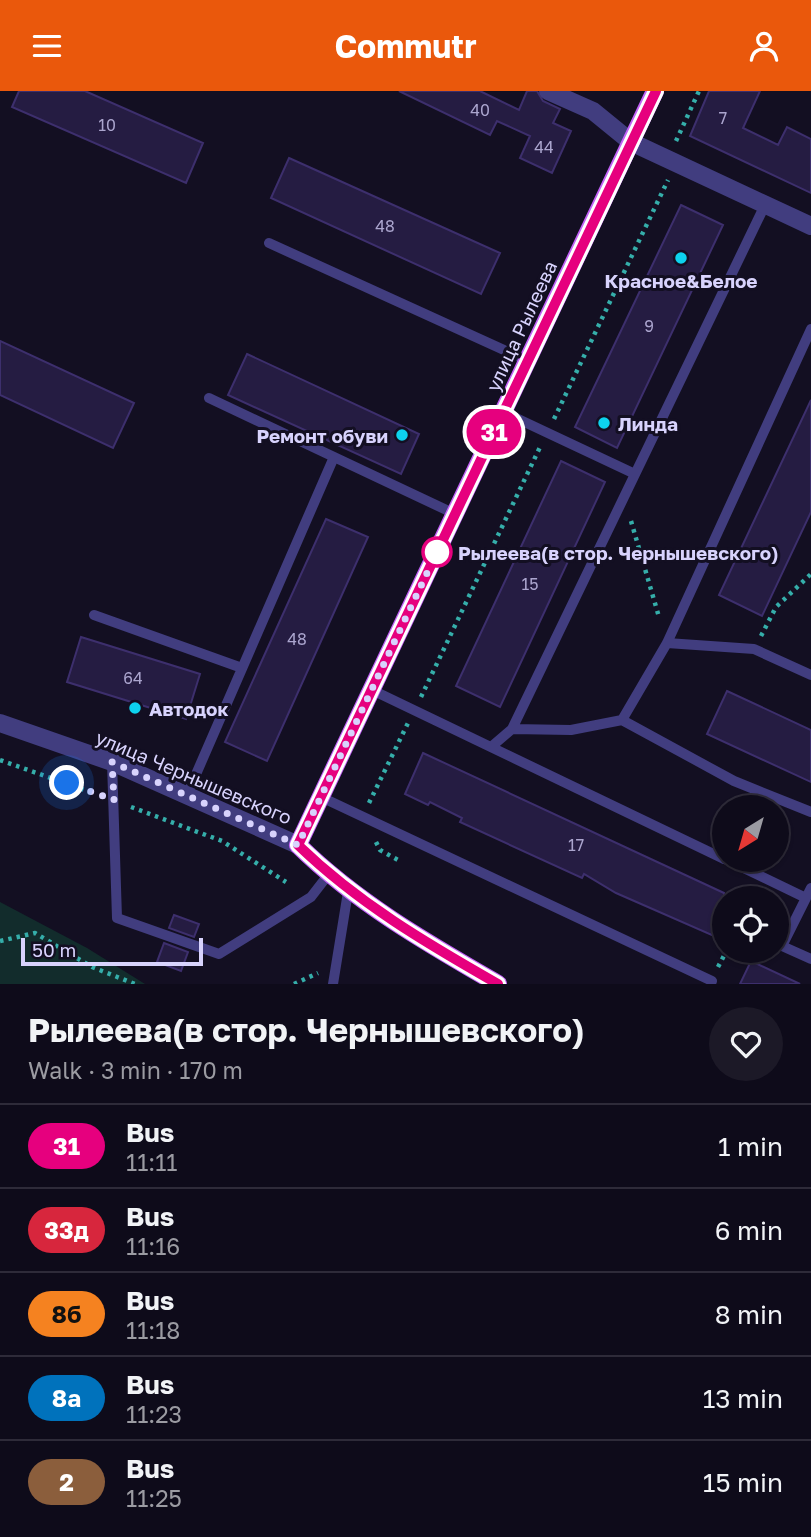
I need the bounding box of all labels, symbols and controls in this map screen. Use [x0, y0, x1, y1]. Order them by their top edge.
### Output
icon: menu [28, 27, 66, 65]
text: Commutr [334, 27, 477, 65]
icon: person [745, 27, 783, 65]
house number: 40 [470, 100, 490, 120]
house number: 7 [719, 108, 727, 128]
house number: 10 [98, 115, 116, 135]
house number: 44 [534, 137, 554, 157]
house number: 48 [375, 216, 395, 236]
marker: Красное&Белое [673, 250, 689, 266]
street label: улица Рылеева [481, 257, 561, 395]
place label: Красное&Белое [604, 269, 758, 292]
house number: 9 [644, 316, 654, 336]
line badge: 31 [462, 409, 526, 455]
place label: Линда [618, 412, 678, 435]
marker: Линда [596, 415, 612, 431]
text: 31 [481, 417, 508, 446]
place label: Ремонт обуви [256, 424, 388, 447]
marker: Ремонт обуви [394, 427, 410, 443]
marker: Рылеева(в стор. Чернышевского) [422, 537, 452, 567]
place label: Рылеева(в стор. Чернышевского) [458, 541, 778, 564]
house number: 15 [521, 574, 539, 594]
house number: 48 [287, 629, 307, 649]
house number: 64 [123, 668, 143, 688]
place label: Автодок [149, 697, 229, 720]
marker: Автодок [127, 700, 143, 716]
street label: улица Чернышевского [93, 725, 295, 829]
your location [49, 765, 84, 800]
north arrow [712, 795, 789, 871]
map controls [712, 795, 789, 963]
house number: 17 [568, 835, 584, 855]
button: locate [712, 886, 789, 963]
scale bar [21, 935, 203, 967]
text: 50 m [32, 938, 76, 961]
button: heart [709, 1007, 783, 1081]
text: Рылеева(в стор. Чернышевского) [28, 1010, 585, 1049]
text: Walk · 3 min · 170 m [28, 1056, 243, 1084]
text: Bus [126, 1117, 174, 1148]
text: 31 [53, 1131, 80, 1160]
text: 1 min [718, 1131, 783, 1162]
text: 11:11 [126, 1148, 178, 1176]
text: Bus [126, 1201, 174, 1232]
text: 33д [44, 1215, 89, 1244]
text: 6 min [715, 1215, 783, 1246]
text: 11:16 [126, 1232, 180, 1260]
text: Bus [126, 1285, 174, 1316]
text: 8б [52, 1299, 81, 1328]
text: 8 min [715, 1299, 783, 1330]
text: 11:18 [126, 1316, 180, 1344]
text: Bus [126, 1369, 174, 1400]
text: 8а [52, 1383, 81, 1412]
text: 13 min [703, 1383, 783, 1414]
text: 11:23 [126, 1400, 182, 1428]
text: Bus [126, 1453, 174, 1484]
text: 2 [59, 1467, 74, 1496]
text: 15 min [703, 1467, 783, 1498]
text: 11:25 [126, 1484, 182, 1512]

